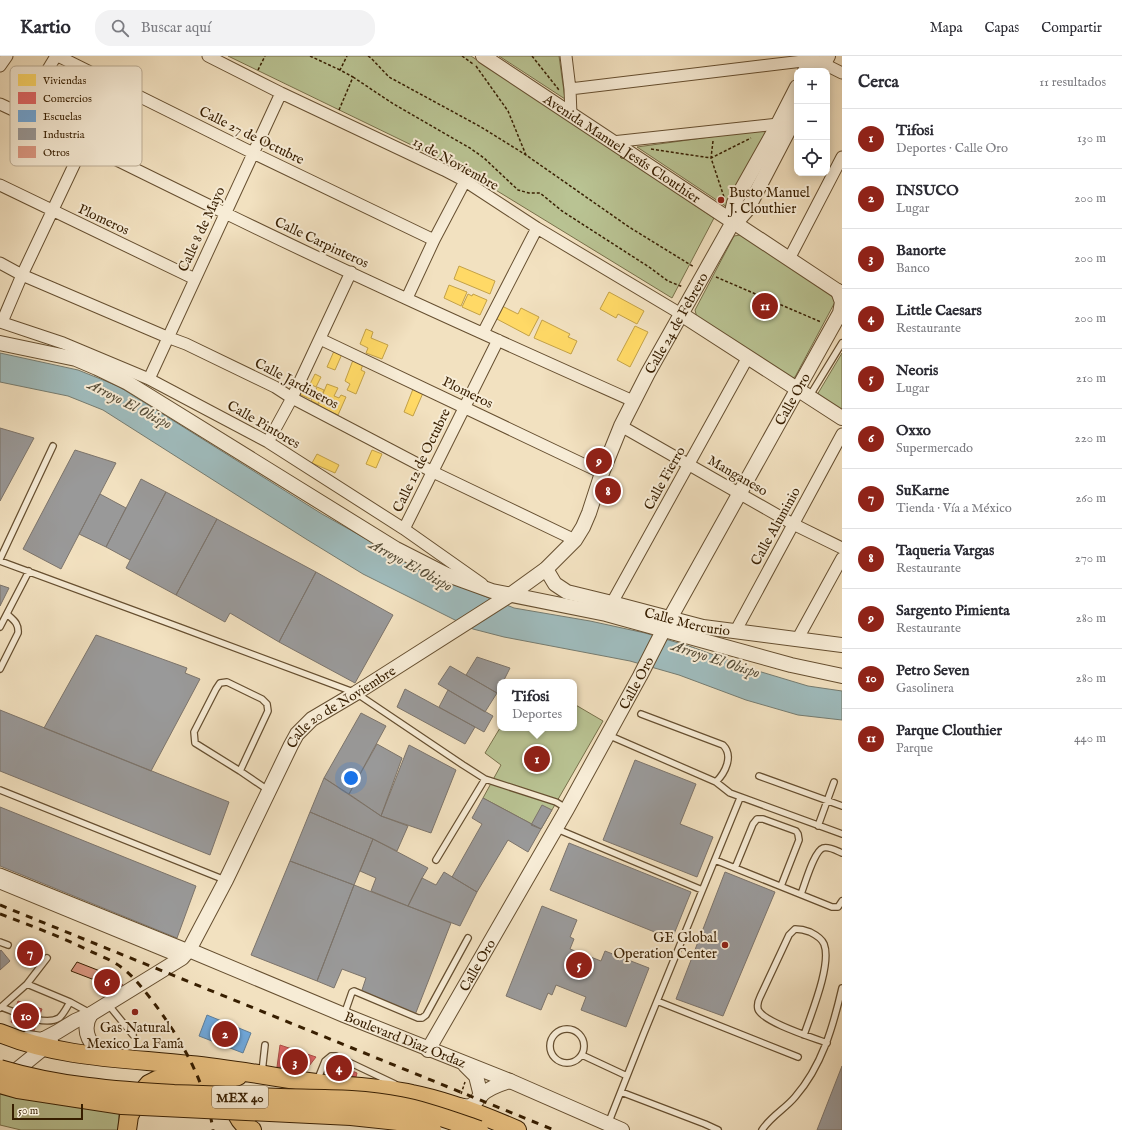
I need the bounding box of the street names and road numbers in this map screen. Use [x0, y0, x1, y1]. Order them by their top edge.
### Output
street label: Avenida Manuel Jesús Clouthier [539, 90, 704, 208]
street label: Calle 27 de Octubre [196, 103, 308, 169]
street label: 13 de Noviembre [409, 133, 502, 195]
street label: Calle 8 de Mayo [174, 184, 230, 275]
street label: Plomeros [75, 200, 132, 240]
street label: Calle Carpinteros [272, 213, 372, 273]
street label: Calle 24 de Febrero [641, 269, 713, 378]
street label: Calle Jardineros [252, 354, 342, 414]
street label: Calle Oro [771, 370, 815, 429]
street label: Plomeros [439, 373, 496, 413]
street label: Calle Pintores [224, 397, 303, 453]
street label: Calle 12 de Octubre [389, 405, 455, 515]
street label: Calle Fierro [640, 443, 690, 513]
street label: Manganeso [704, 451, 771, 501]
street label: Calle Aluminio [747, 484, 805, 569]
street label: Calle Mercurio [642, 604, 732, 640]
street label: Calle Oro [615, 653, 659, 713]
street label: Calle 20 de Noviembre [283, 662, 400, 752]
street label: Calle Oro [456, 936, 500, 995]
street label: Boulevard Diaz Ordaz [341, 1008, 469, 1073]
road number: MEX 40 [212, 1086, 268, 1108]

